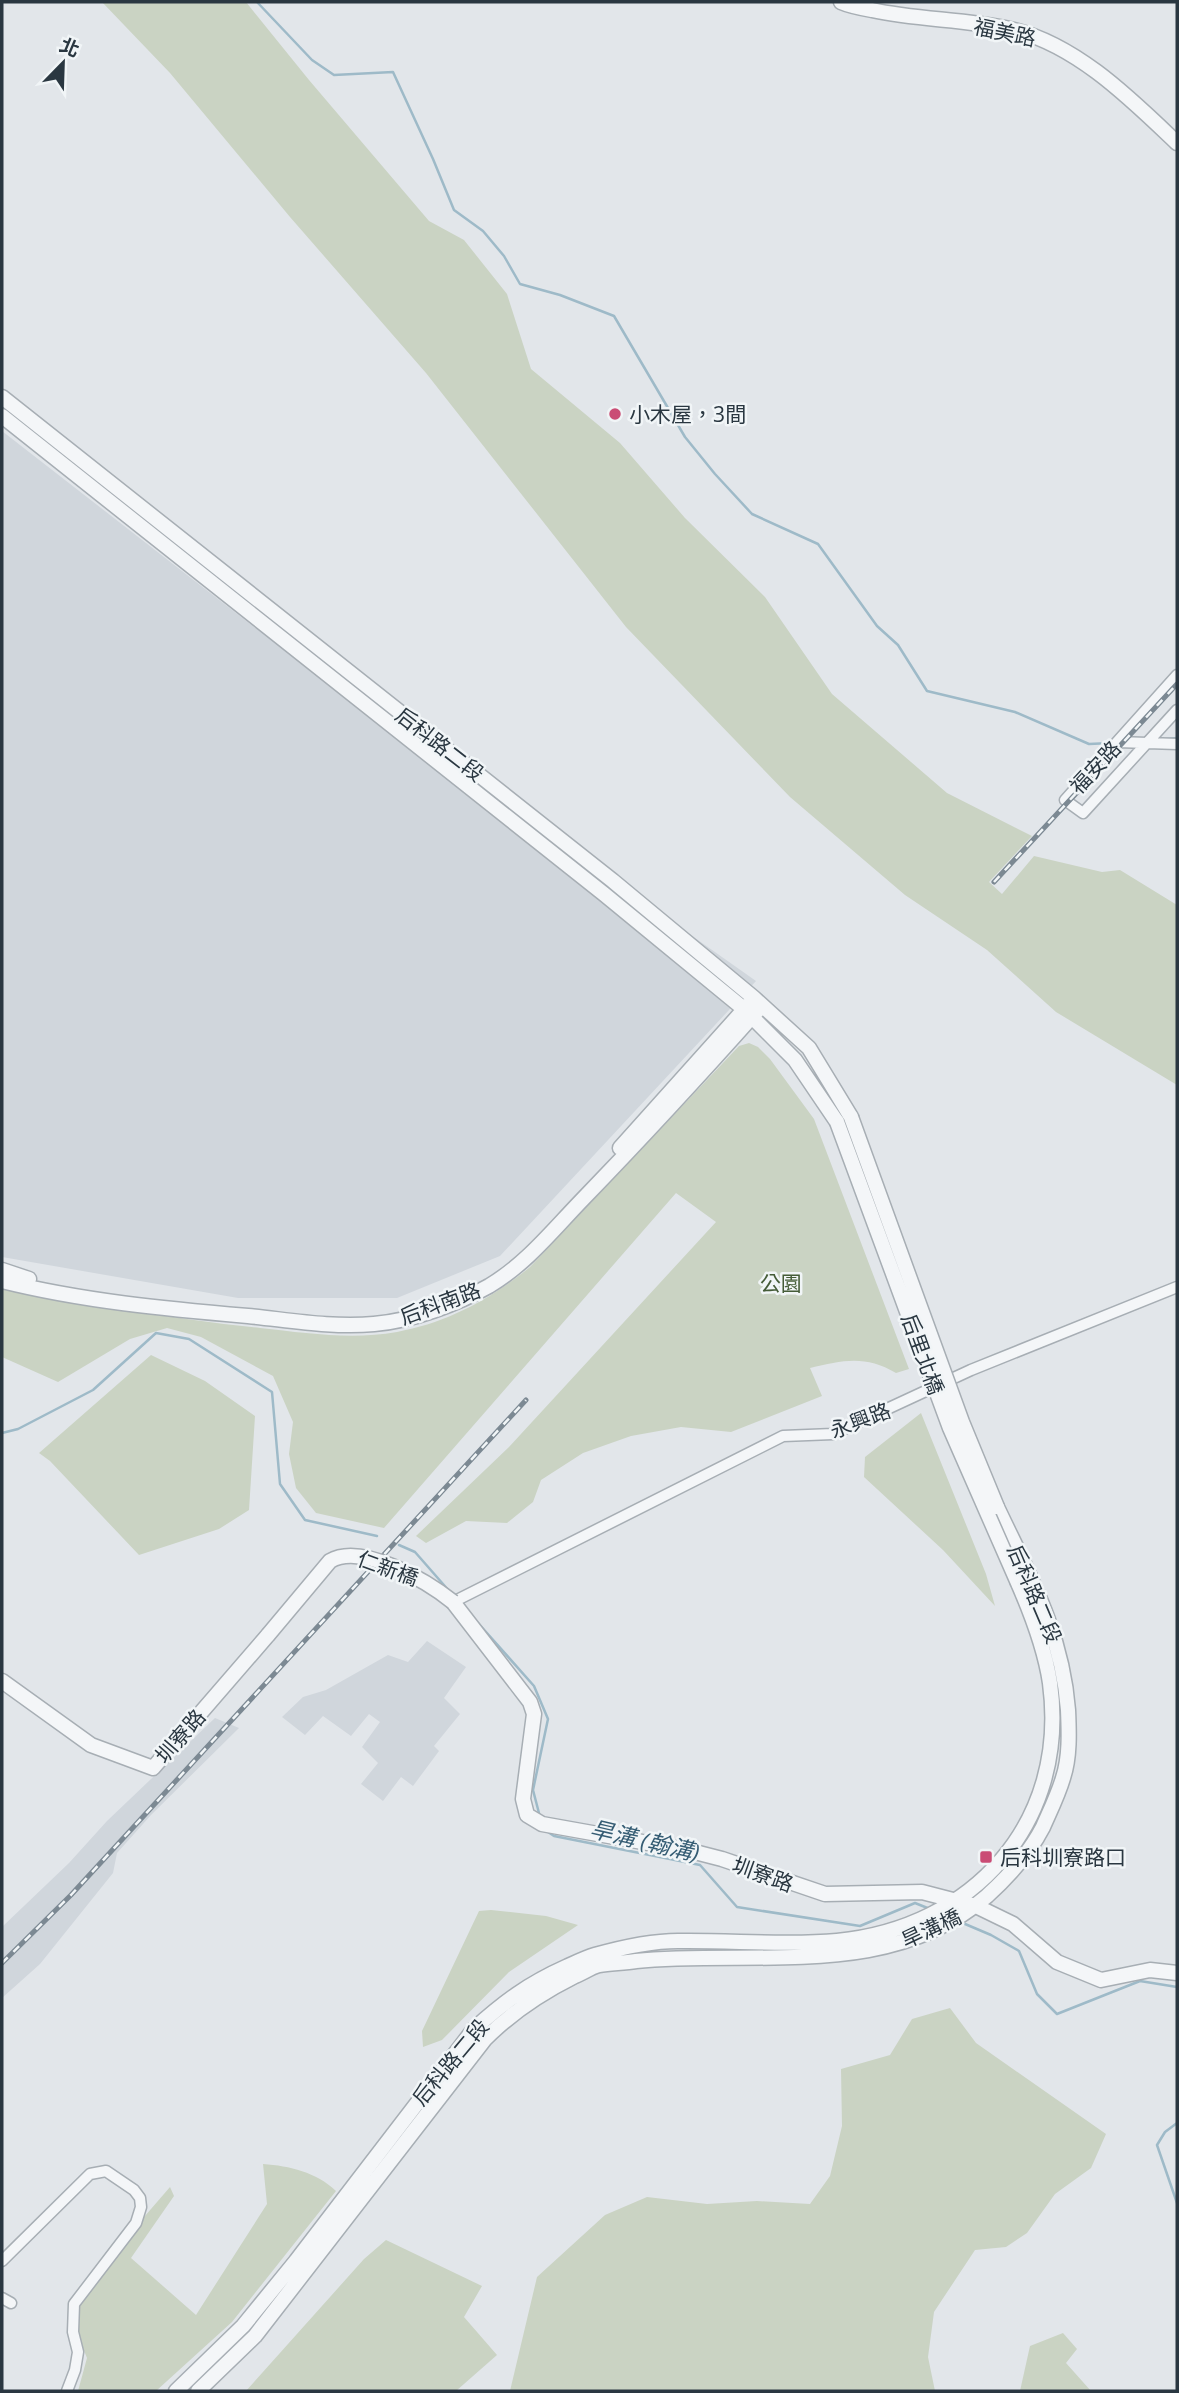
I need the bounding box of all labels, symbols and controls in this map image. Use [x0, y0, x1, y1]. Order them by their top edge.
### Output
street label: 福美路 [971, 12, 1039, 52]
north arrow [28, 28, 98, 98]
text: 北 [56, 32, 83, 63]
place label: 小木屋，3間 [629, 400, 746, 428]
marker: 小木屋，3間 [607, 406, 623, 422]
street label: 后科路二段 [390, 701, 490, 787]
street label: 福安路 [1063, 734, 1127, 800]
park label: 公園 [760, 1269, 802, 1297]
street label: 后科南路 [396, 1275, 484, 1331]
street label: 后里北橋 [895, 1310, 951, 1398]
street label: 永興路 [826, 1396, 894, 1444]
street label: 后科路二段 [1002, 1540, 1068, 1648]
street label: 仁新橋 [354, 1544, 422, 1592]
street label: 圳寮路 [149, 1703, 211, 1769]
water label: 旱溝 (翰溝) [587, 1812, 703, 1868]
place label: 后科圳寮路口 [1000, 1843, 1126, 1871]
marker: 后科圳寮路口 [978, 1849, 994, 1865]
street label: 圳寮路 [729, 1850, 797, 1898]
street label: 旱溝橋 [897, 1902, 965, 1954]
street label: 后科路二段 [406, 2013, 494, 2111]

